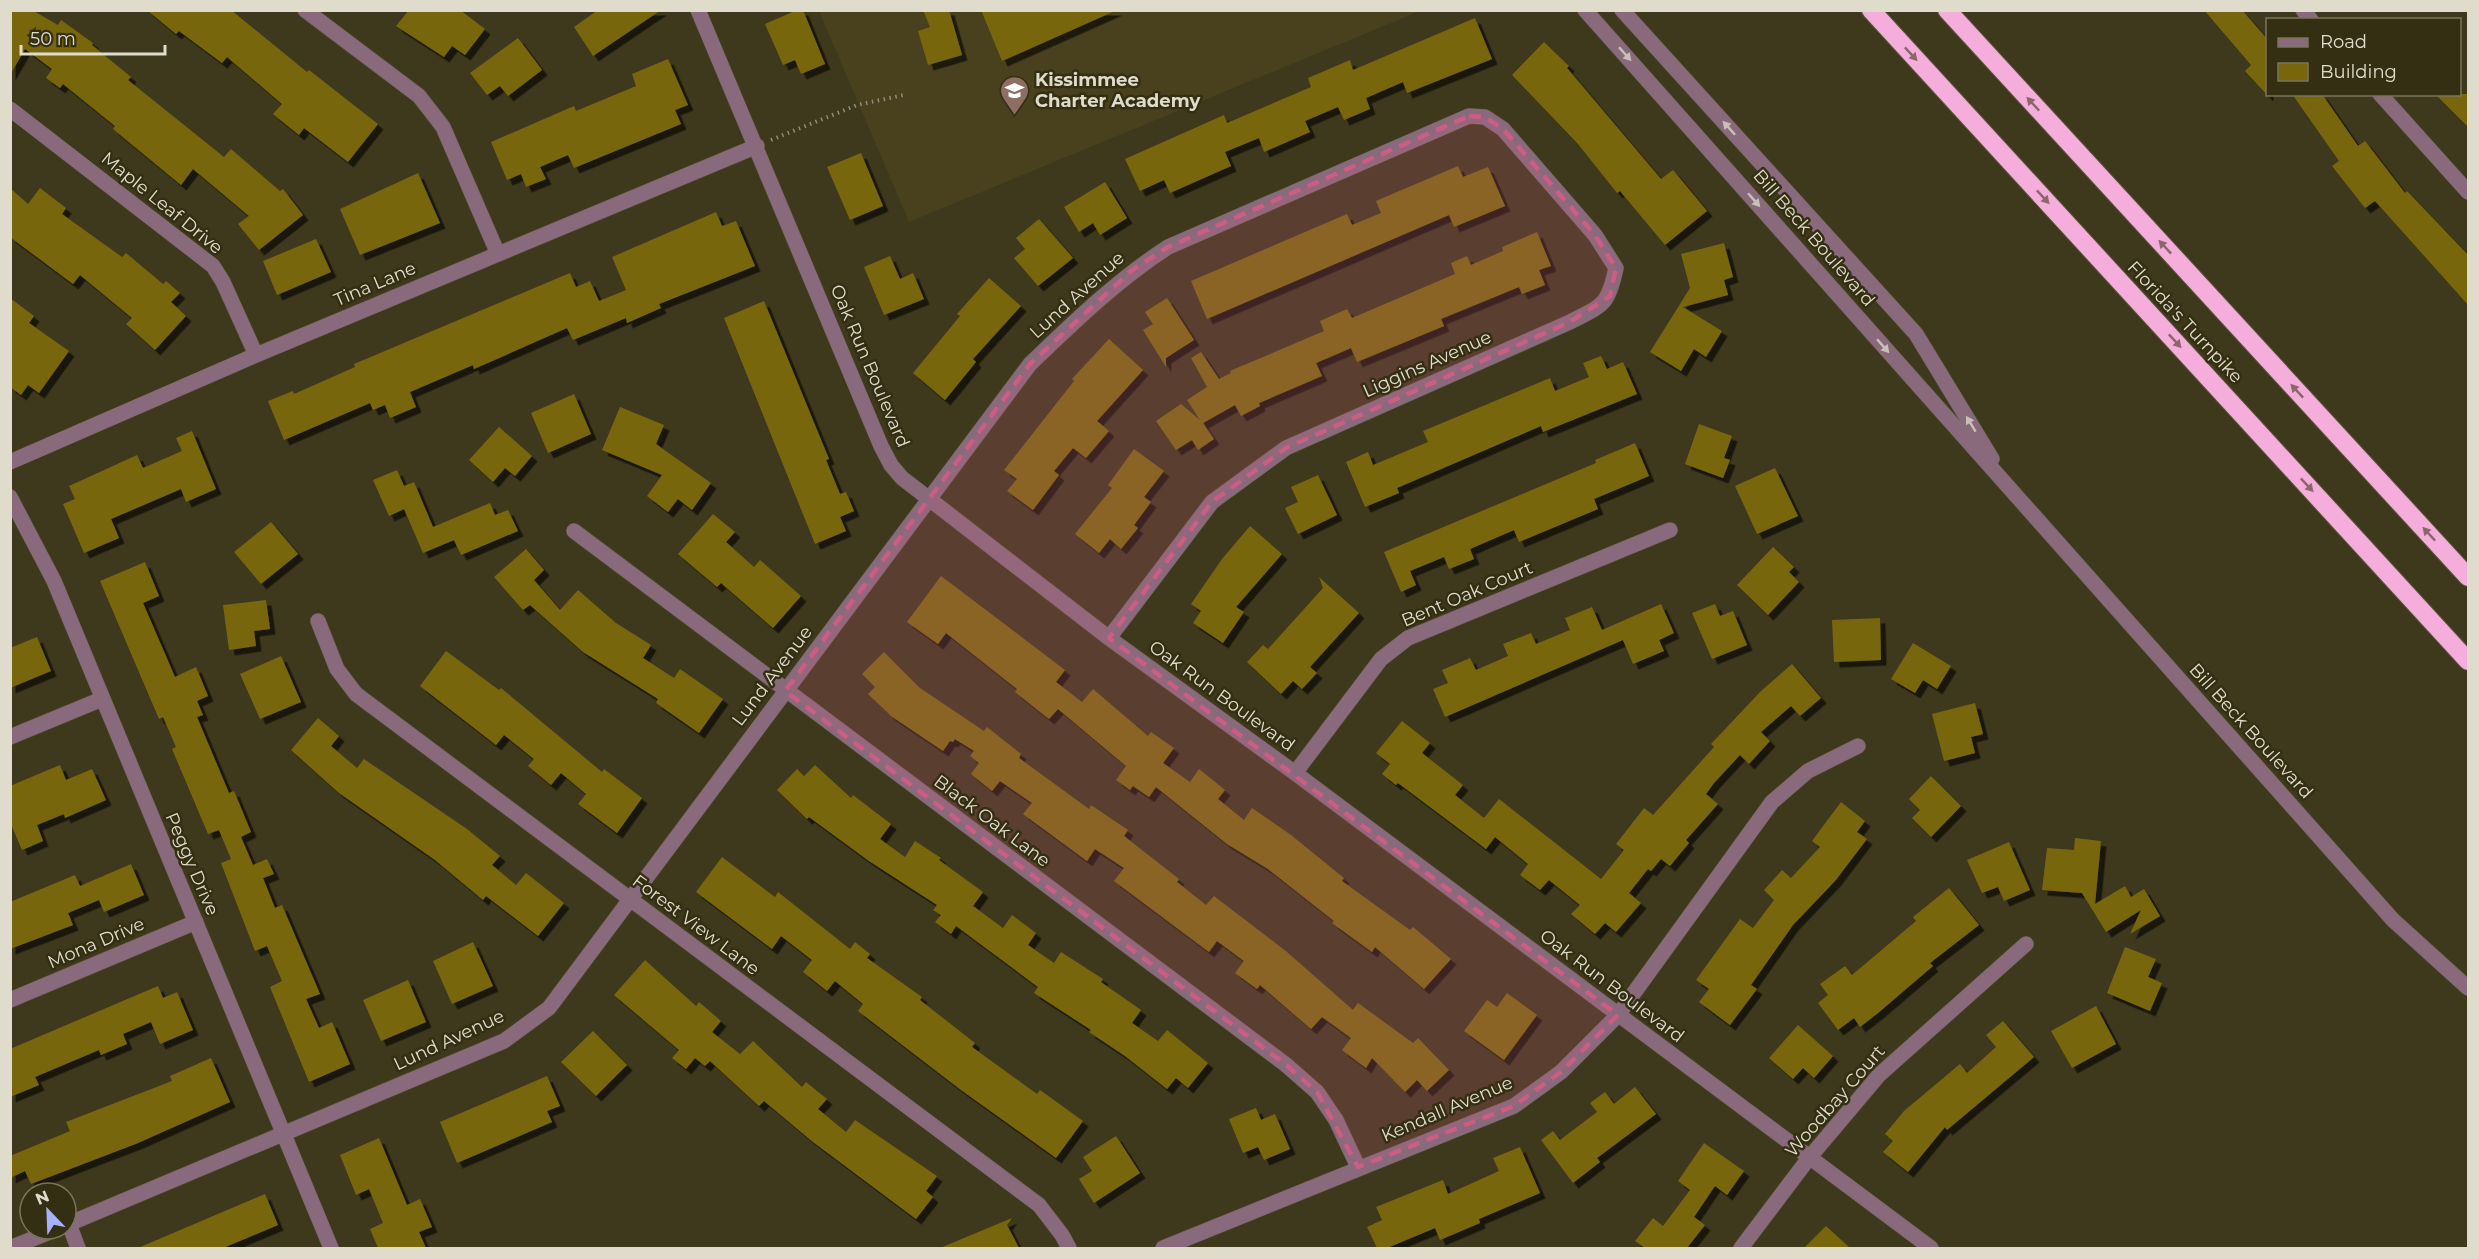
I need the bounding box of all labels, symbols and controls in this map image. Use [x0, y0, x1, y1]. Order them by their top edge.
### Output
scale bar [21, 18, 165, 56]
legend [2266, 18, 2461, 96]
text: 50 m [30, 28, 76, 50]
text: Road [2320, 31, 2367, 53]
one-way arrow [1618, 46, 1632, 61]
one-way arrow [1904, 46, 1918, 61]
text: Building [2320, 61, 2397, 83]
place label: Kissimmee Charter Academy [1035, 69, 1200, 112]
school or university icon: Kissimmee Charter Academy [998, 74, 1030, 116]
one-way arrow [2026, 96, 2040, 111]
one-way arrow [1723, 121, 1736, 136]
street label: Maple Leaf Drive [97, 147, 227, 259]
street label: Bill Beck Boulevard [1748, 165, 1880, 311]
one-way arrow [2036, 190, 2050, 205]
one-way arrow [1747, 192, 1760, 207]
one-way arrow [2158, 240, 2172, 255]
street label: Lund Avenue [1025, 247, 1129, 343]
street label: Florida's Turnpike [2123, 256, 2247, 388]
street label: Tina Lane [331, 257, 419, 311]
street label: Oak Run Boulevard [826, 281, 914, 451]
street label: Liggins Avenue [1359, 326, 1495, 402]
one-way arrow [2168, 333, 2181, 348]
one-way arrow [1876, 338, 1889, 353]
one-way arrow [2291, 384, 2304, 399]
one-way arrow [1965, 416, 1976, 432]
one-way arrow [2299, 477, 2313, 491]
one-way arrow [2422, 527, 2436, 542]
street label: Bent Oak Court [1398, 556, 1536, 632]
street label: Lund Avenue [727, 622, 817, 730]
street label: Oak Run Boulevard [1145, 636, 1299, 756]
street label: Bill Beck Boulevard [2184, 659, 2318, 803]
street label: Black Oak Lane [929, 770, 1055, 872]
street label: Peggy Drive [160, 809, 224, 919]
street label: Forest View Lane [628, 870, 764, 980]
street label: Mona Drive [44, 913, 148, 973]
street label: Oak Run Boulevard [1536, 925, 1688, 1047]
street label: Lund Avenue [390, 1005, 508, 1075]
street label: Woodbay Court [1780, 1040, 1890, 1162]
street label: Kendall Avenue [1378, 1071, 1516, 1147]
north arrow [18, 1181, 78, 1241]
text: N [33, 1186, 52, 1209]

